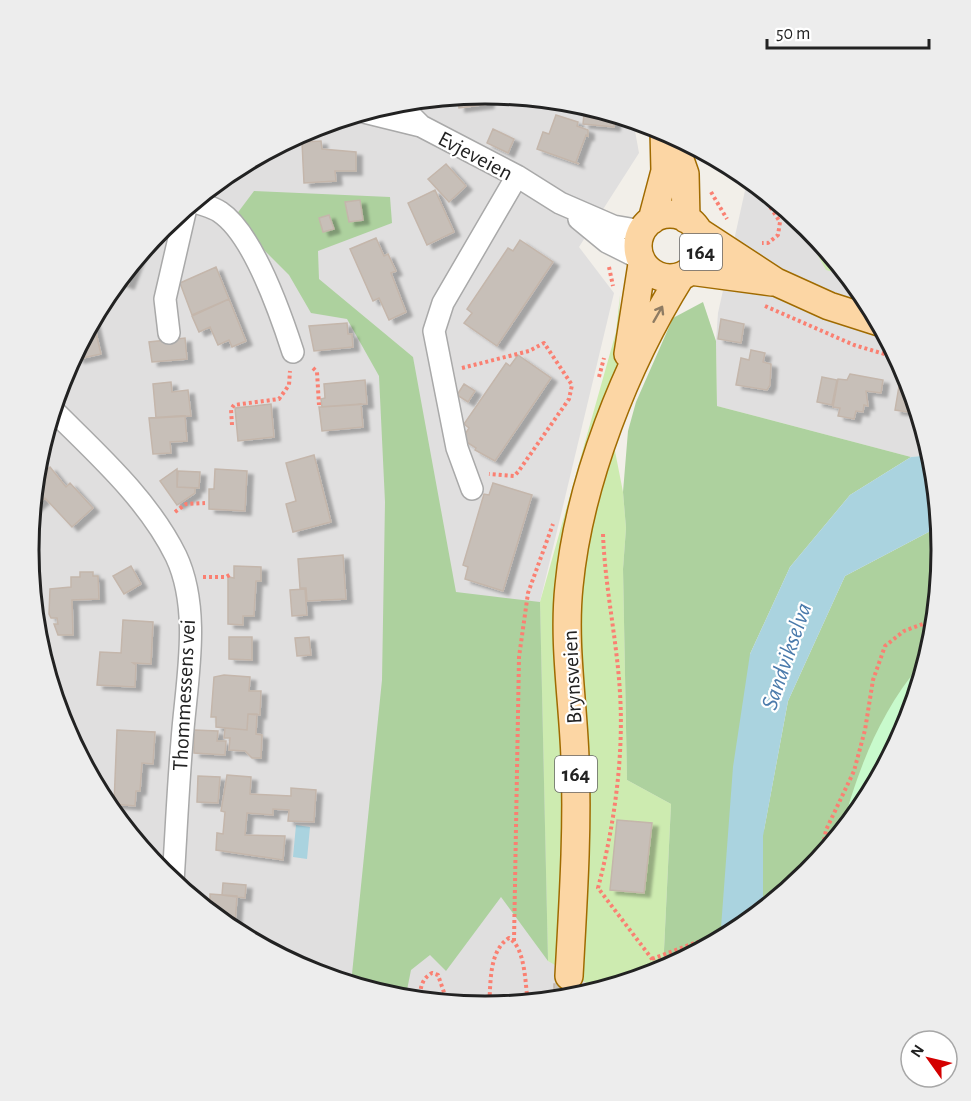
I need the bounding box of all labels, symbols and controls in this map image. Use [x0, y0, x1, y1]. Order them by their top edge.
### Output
scale bar [767, 12, 929, 50]
text: 50 m [776, 25, 810, 43]
street label: Evjeveien [435, 127, 517, 185]
road number: 164 [680, 234, 722, 270]
one-way arrow [652, 306, 664, 323]
water label: Sandvikselva [757, 600, 816, 713]
street label: Thommessens vei [169, 619, 199, 771]
street label: Brynsveien [559, 630, 585, 724]
road number: 164 [555, 756, 597, 792]
north arrow [899, 1029, 959, 1089]
text: N [908, 1042, 927, 1060]

